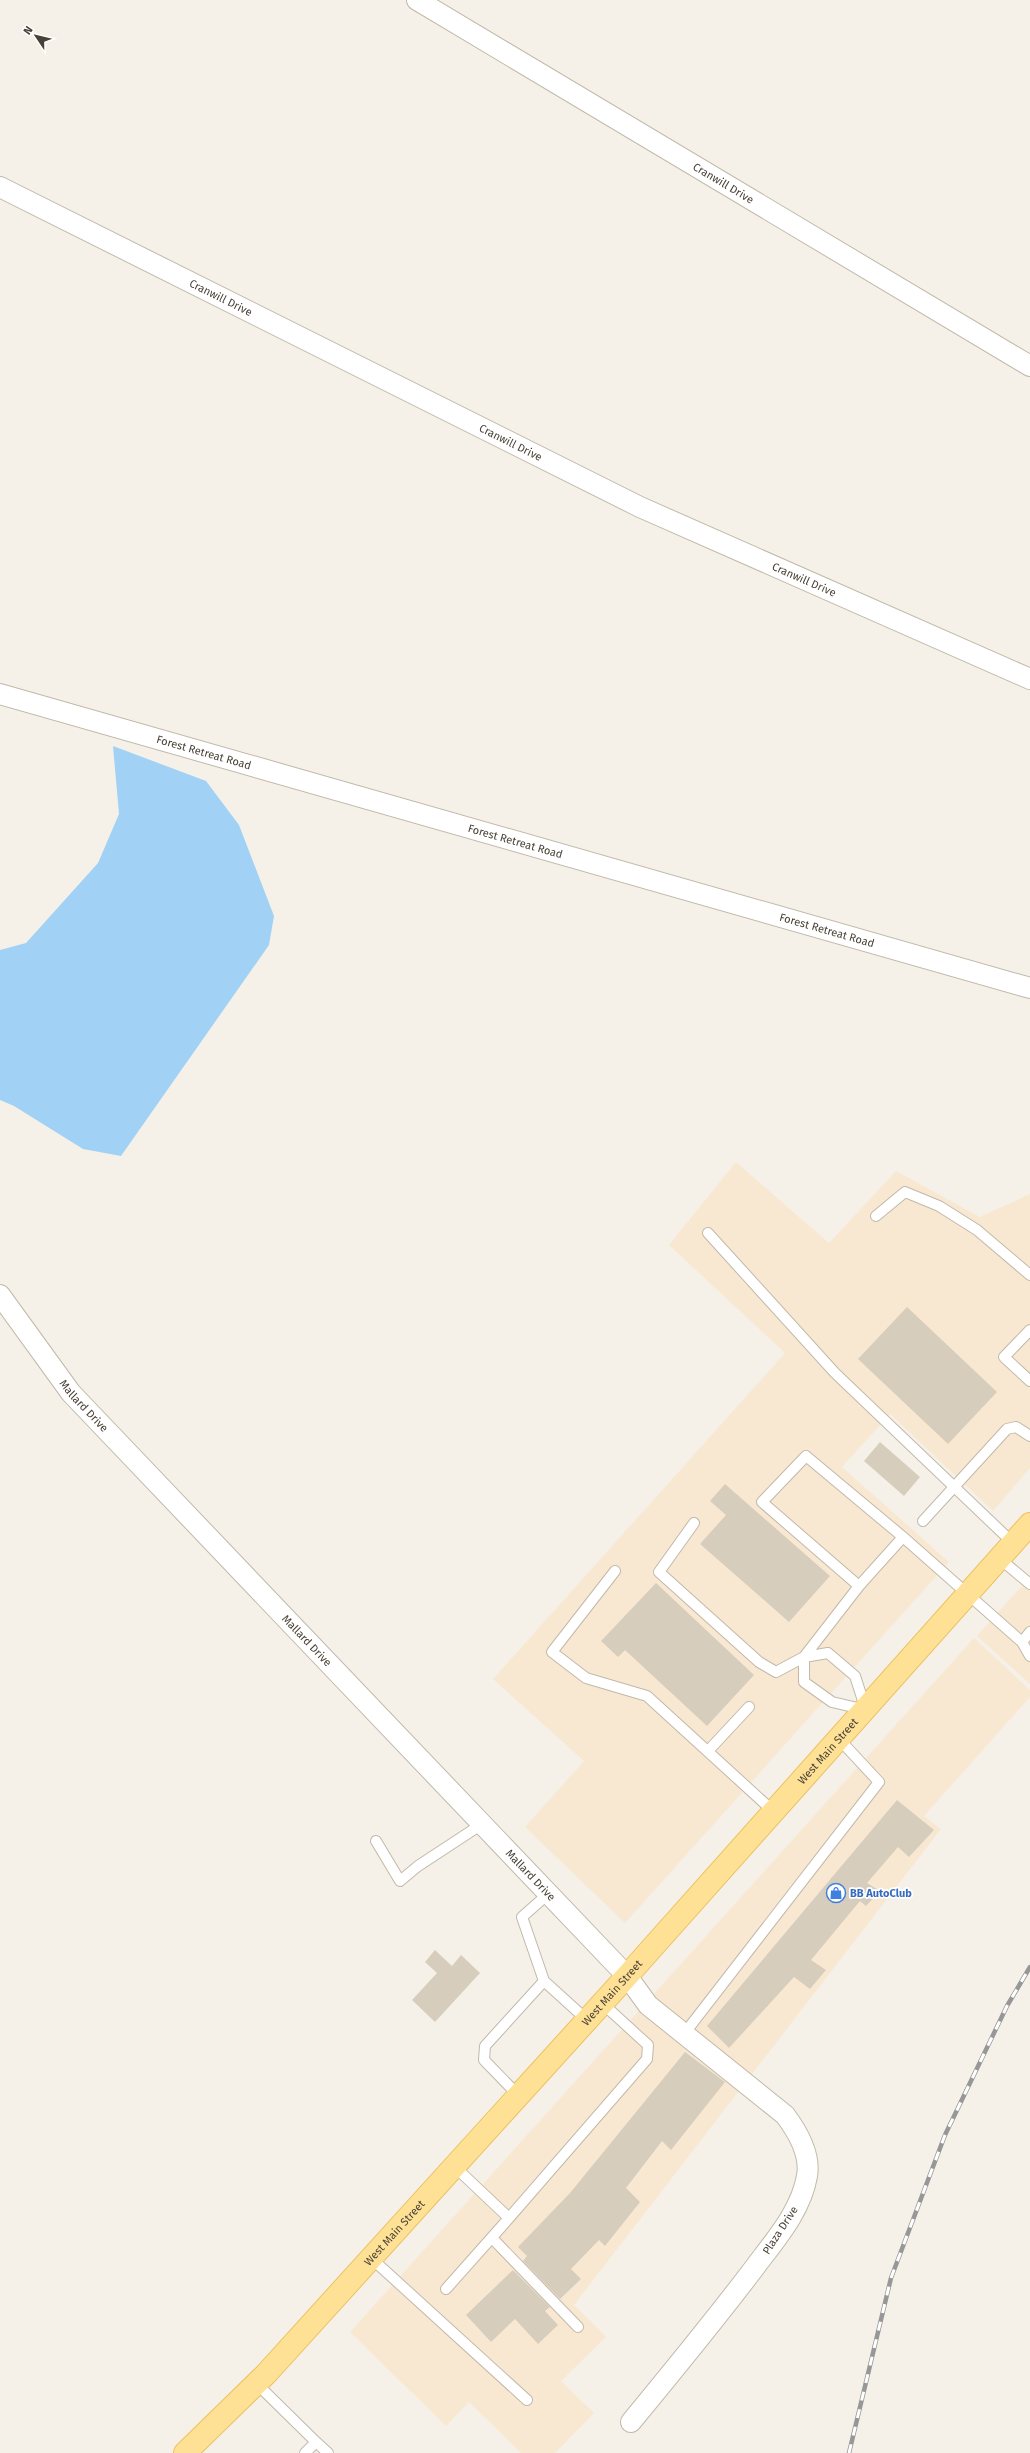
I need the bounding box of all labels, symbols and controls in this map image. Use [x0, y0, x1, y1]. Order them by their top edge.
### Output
north arrow [16, 16, 56, 56]
text: N [21, 24, 36, 37]
street label: Cranwill Drive [691, 160, 756, 207]
street label: Cranwill Drive [187, 277, 254, 319]
street label: Cranwill Drive [477, 422, 544, 464]
street label: Cranwill Drive [770, 560, 838, 600]
street label: Forest Retreat Road [155, 733, 253, 772]
street label: Forest Retreat Road [466, 822, 564, 861]
street label: Forest Retreat Road [778, 911, 876, 950]
street label: Mallard Drive [56, 1377, 111, 1435]
street label: Mallard Drive [279, 1612, 334, 1669]
street label: West Main Street [795, 1716, 861, 1787]
street label: Mallard Drive [503, 1847, 558, 1904]
shop icon: BB AutoClub [825, 1882, 847, 1904]
place label: BB AutoClub [850, 1887, 912, 1900]
street label: West Main Street [579, 1957, 645, 2028]
street label: West Main Street [362, 2198, 428, 2268]
street label: Plaza Drive [760, 2204, 801, 2257]

